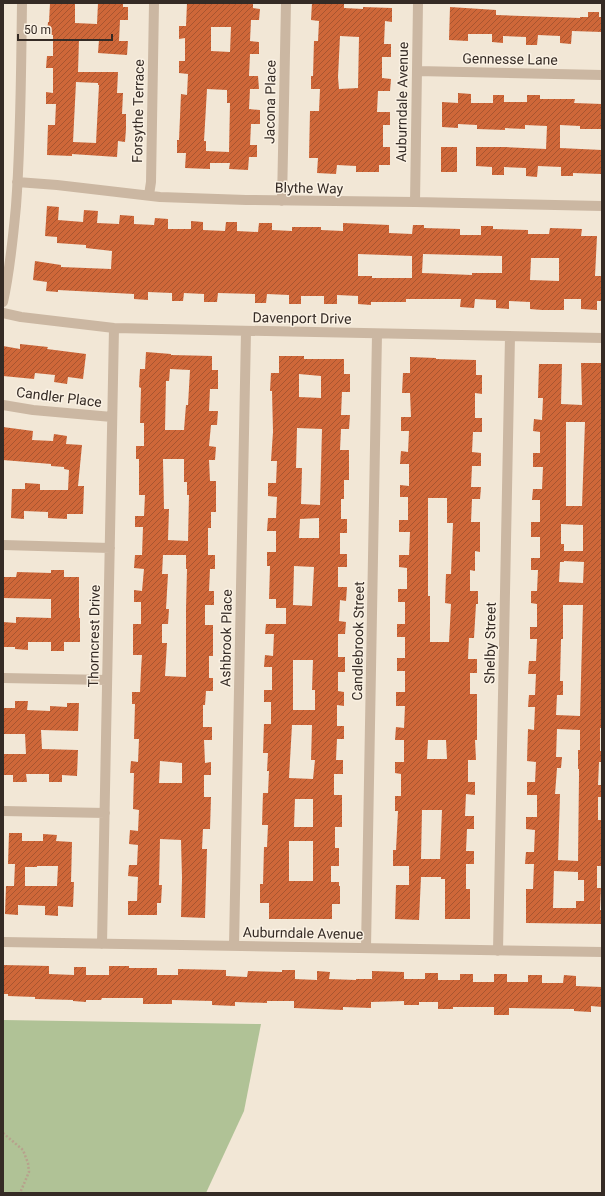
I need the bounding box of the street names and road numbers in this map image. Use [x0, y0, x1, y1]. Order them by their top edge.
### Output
street label: Auburndale Avenue [393, 42, 411, 162]
street label: Gennesse Lane [462, 50, 558, 68]
street label: Forsythe Terrace [129, 59, 147, 163]
street label: Jacona Place [261, 60, 279, 144]
street label: Blythe Way [275, 179, 344, 197]
street label: Davenport Drive [252, 309, 352, 327]
street label: Candler Place [15, 384, 103, 410]
street label: Candlebrook Street [349, 581, 367, 701]
street label: Thorncrest Drive [85, 585, 103, 687]
street label: Ashbrook Place [217, 589, 235, 687]
street label: Shelby Street [481, 602, 499, 684]
street label: Auburndale Avenue [243, 924, 363, 942]

